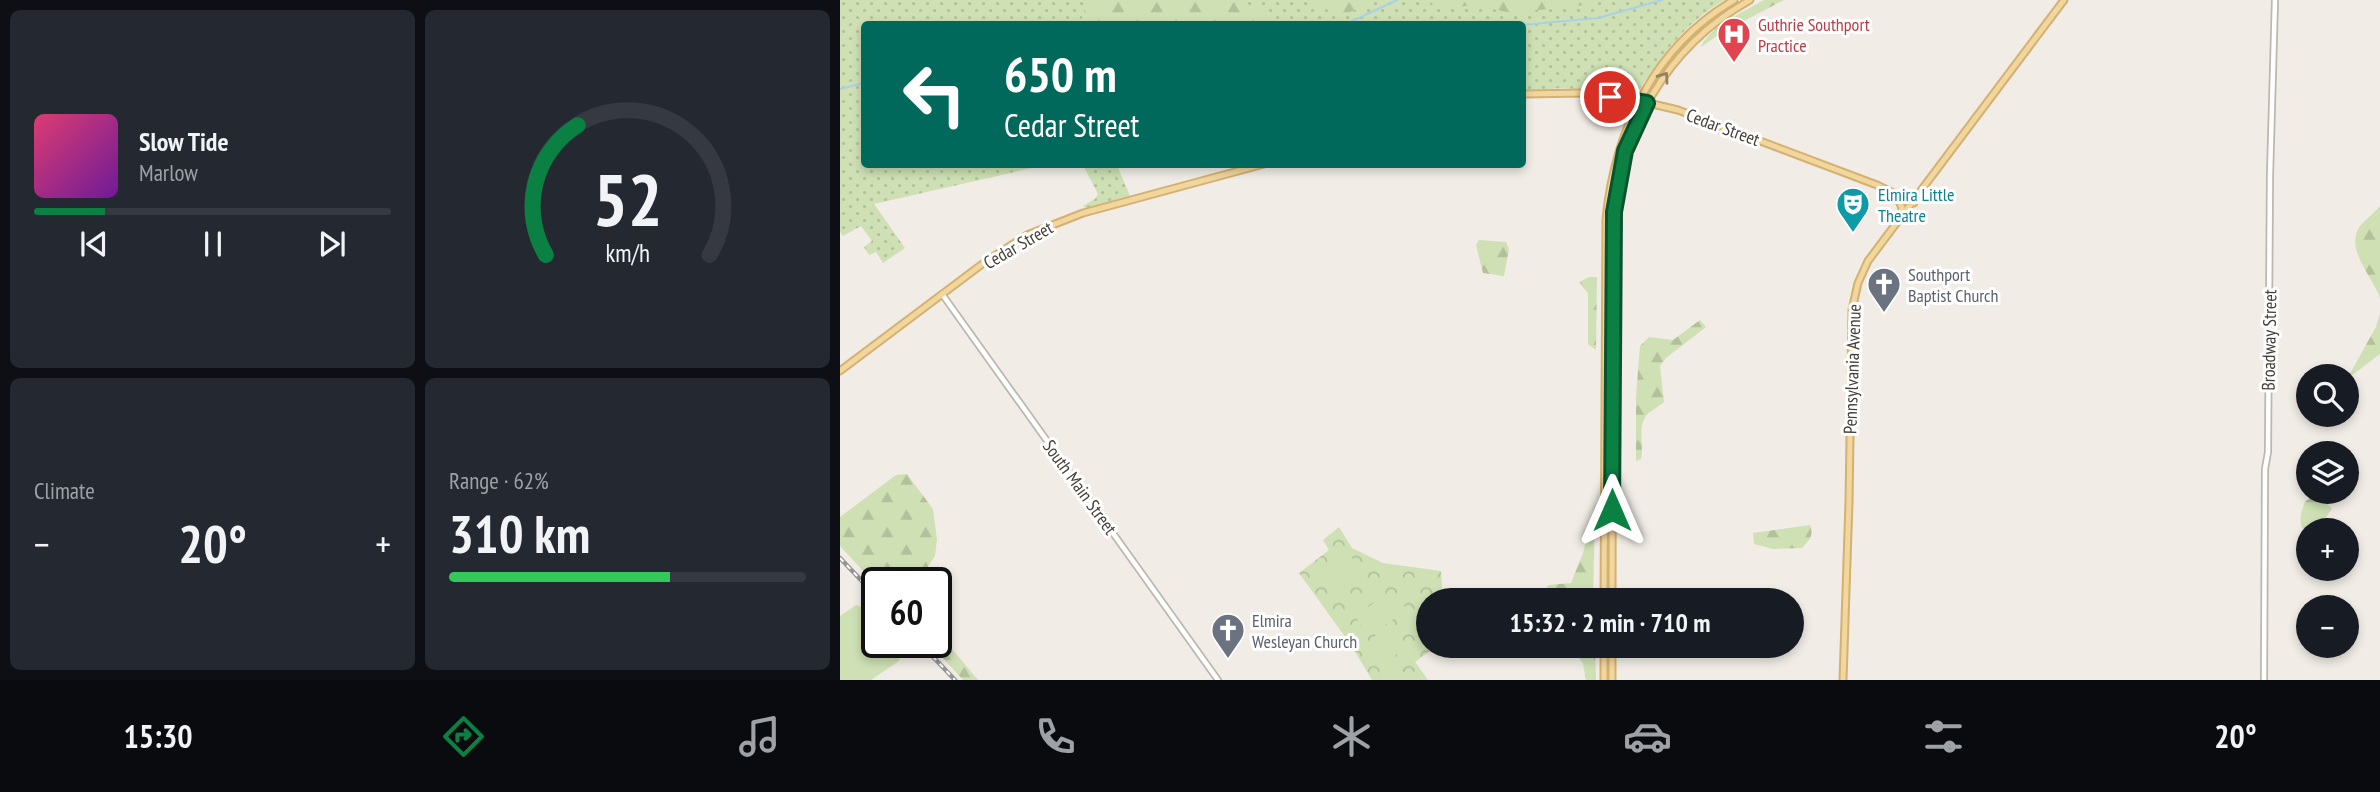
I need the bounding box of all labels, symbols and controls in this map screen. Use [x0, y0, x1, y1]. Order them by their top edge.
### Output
place label: Guthrie Southport Practice [1758, 13, 1870, 57]
hospital icon: Guthrie Southport Practice [1715, 15, 1753, 64]
text: 650 m [1004, 42, 1117, 106]
icon: left [889, 49, 980, 140]
pin [1580, 67, 1640, 127]
one-way arrow [1655, 72, 1668, 85]
icon: arrive [1591, 78, 1629, 116]
street label: Cedar Street [1683, 103, 1763, 151]
text: Cedar Street [1004, 104, 1139, 146]
text: Slow Tide [139, 125, 229, 158]
text: 52 [593, 151, 662, 245]
text: Marlow [139, 158, 198, 187]
place label: Elmira Little Theatre [1878, 183, 1954, 227]
theatre icon: Elmira Little Theatre [1834, 185, 1872, 234]
street label: Cedar Street [979, 216, 1057, 274]
icon: previous [75, 225, 113, 263]
icon: pause [194, 225, 232, 263]
icon: next [313, 225, 351, 263]
text: km/h [605, 237, 650, 269]
place label: Southport Baptist Church [1908, 263, 1998, 307]
church icon: Southport Baptist Church [1865, 265, 1903, 314]
street label: Broadway Street [2257, 289, 2281, 391]
street label: Pennsylvania Avenue [1838, 304, 1866, 434]
map controls [2296, 364, 2359, 658]
button: search [2296, 364, 2359, 427]
street label: South Main Street [1038, 435, 1122, 539]
button: layers [2296, 441, 2359, 504]
text: Range · 62% [449, 466, 549, 495]
position arrow [1575, 473, 1649, 547]
text: Climate [34, 476, 95, 505]
text: 310 km [449, 500, 590, 567]
text: 20° [178, 510, 247, 577]
button: + [2296, 518, 2359, 581]
text: − [34, 519, 50, 568]
text: + [375, 519, 391, 568]
speed limit sign: 60 [861, 567, 952, 658]
button: − [2296, 595, 2359, 658]
text: 15:32 · 2 min · 710 m [1510, 606, 1710, 639]
place label: Elmira Wesleyan Church [1252, 609, 1357, 653]
church icon: Elmira Wesleyan Church [1209, 611, 1247, 660]
icon: directions [439, 712, 488, 761]
icon: music [735, 712, 784, 761]
icon: phone [1031, 712, 1080, 761]
icon: climate [1327, 712, 1376, 761]
icon: car [1623, 712, 1672, 761]
icon: filters [1919, 712, 1968, 761]
text: 15:30 [123, 715, 193, 757]
text: 20° [2214, 715, 2257, 757]

